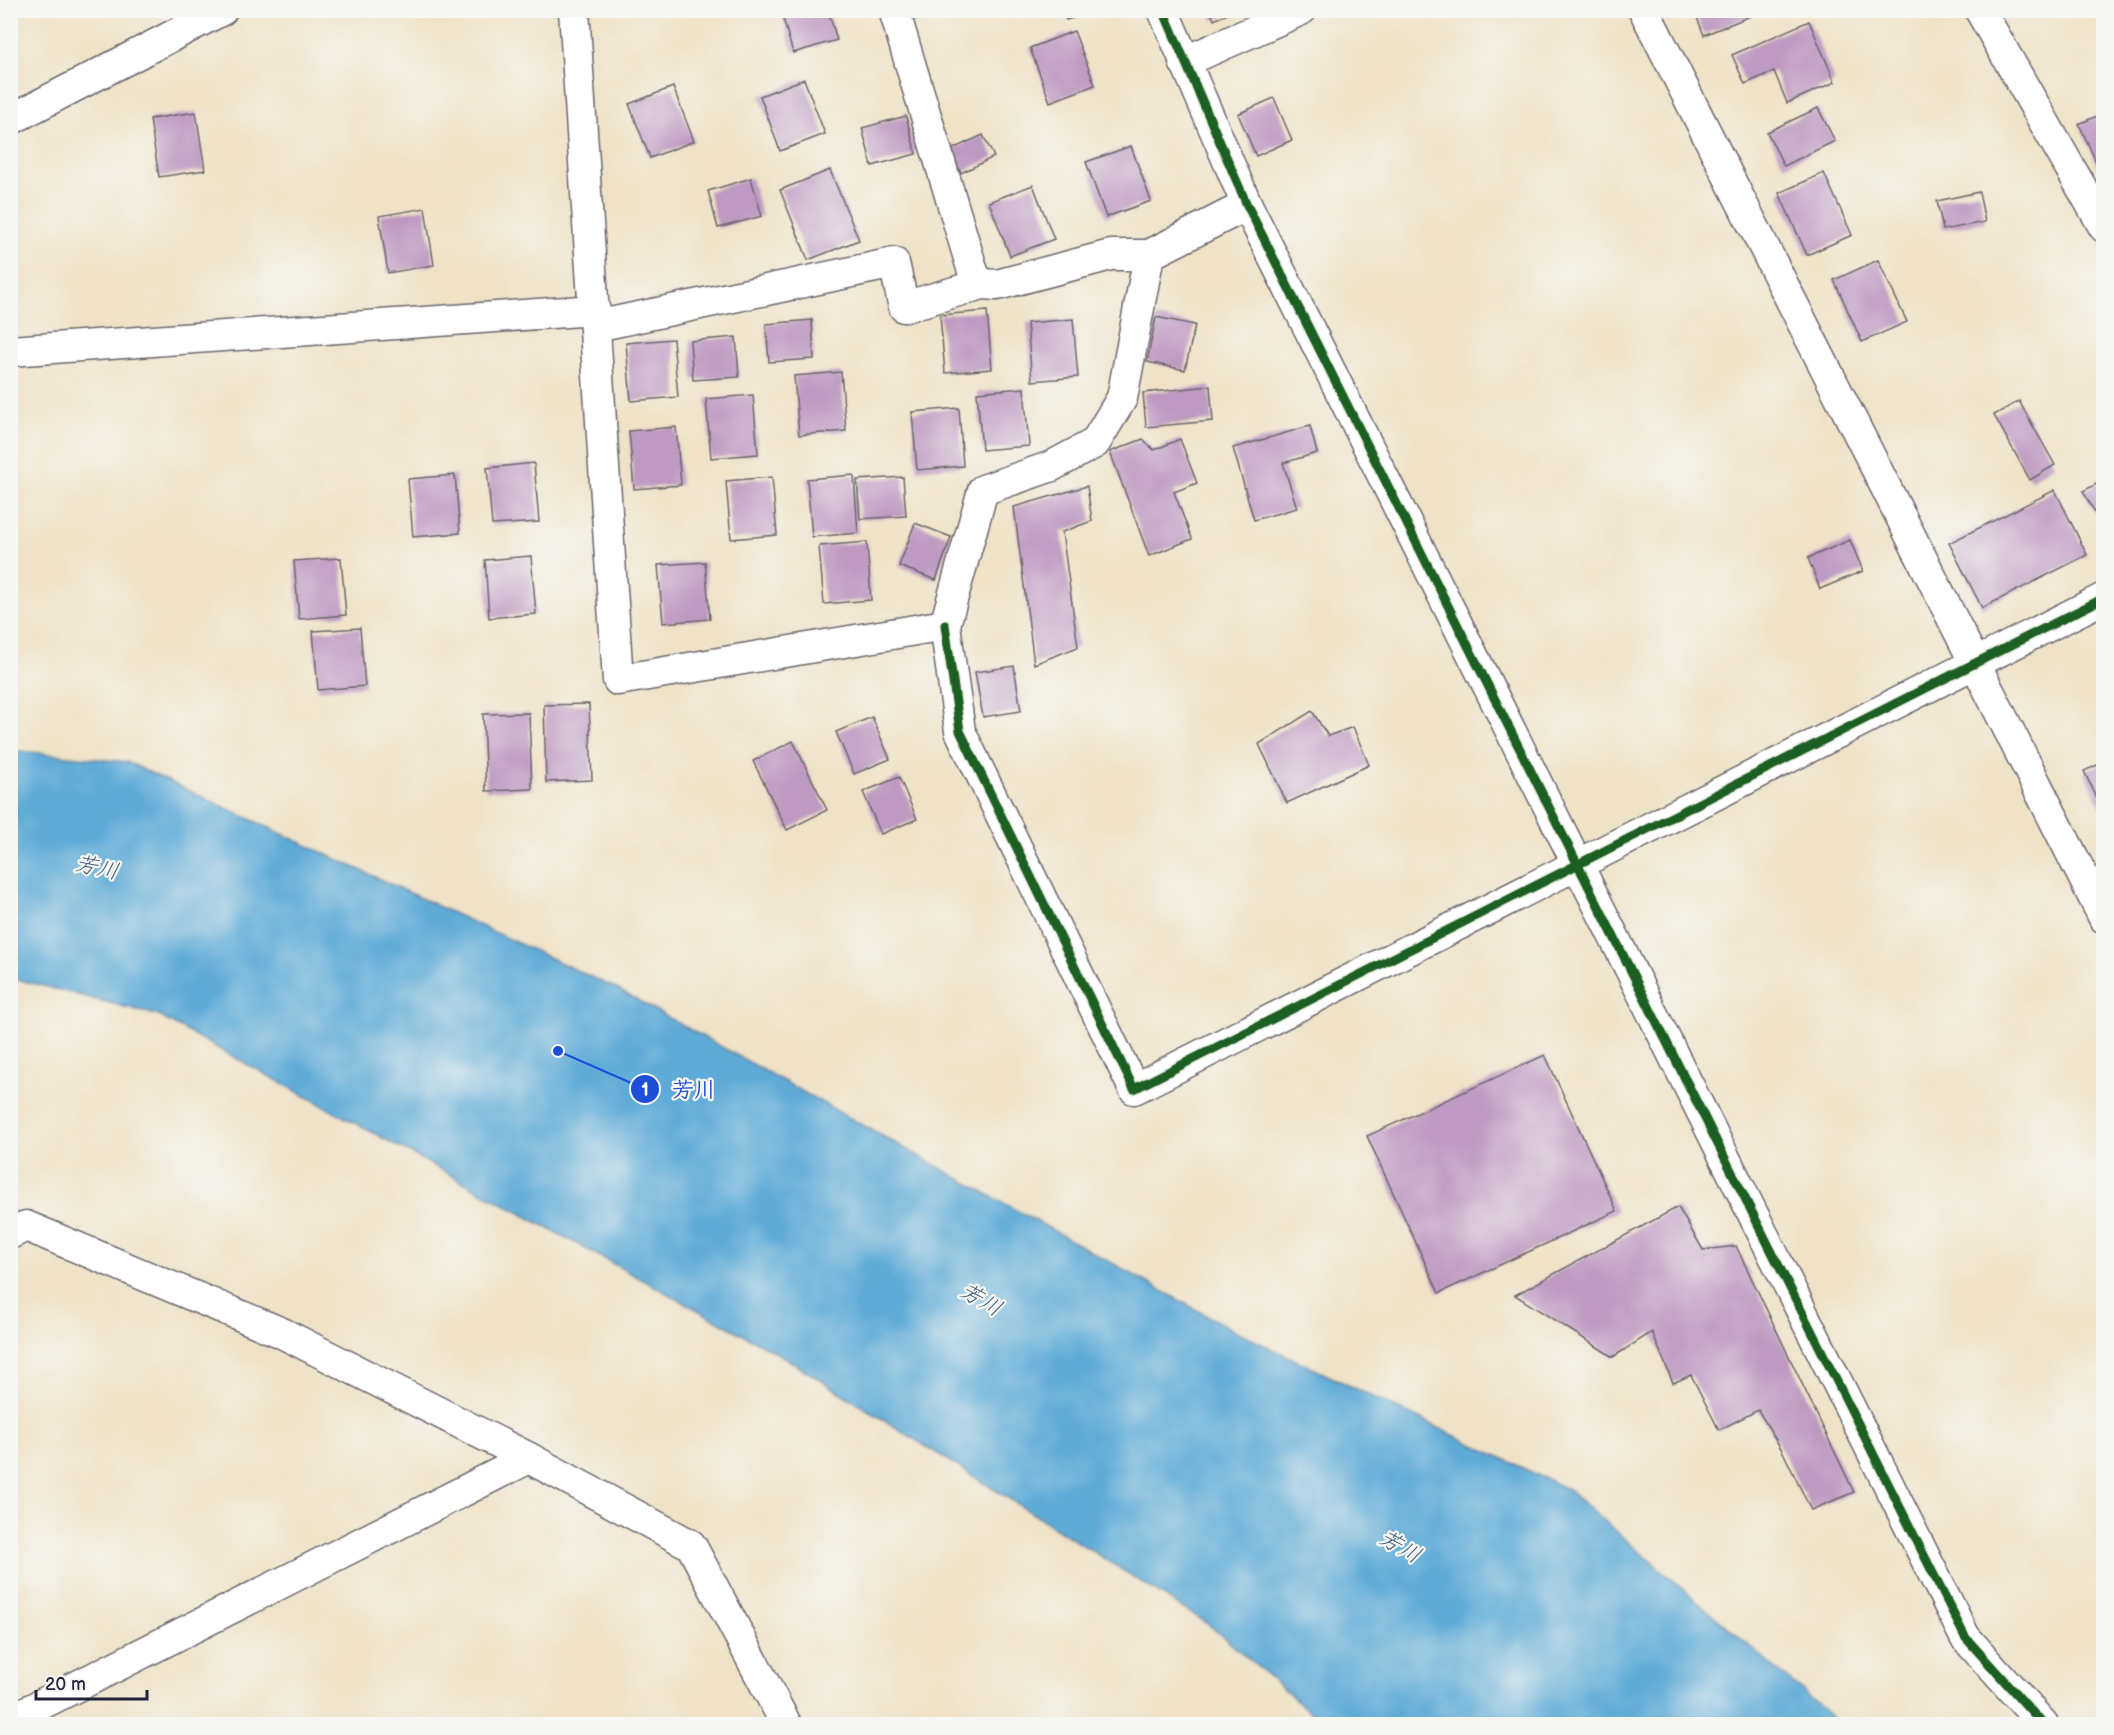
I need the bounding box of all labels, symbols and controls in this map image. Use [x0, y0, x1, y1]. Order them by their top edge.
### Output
water label: 芳川 [73, 850, 121, 886]
callout: 芳川 [630, 1069, 728, 1109]
text: 芳川 [672, 1077, 716, 1104]
text: 1 [641, 1080, 649, 1101]
water label: 芳川 [955, 1277, 1007, 1323]
water label: 芳川 [1374, 1524, 1426, 1570]
scale bar [36, 1663, 147, 1701]
text: 20 m [45, 1674, 86, 1695]

